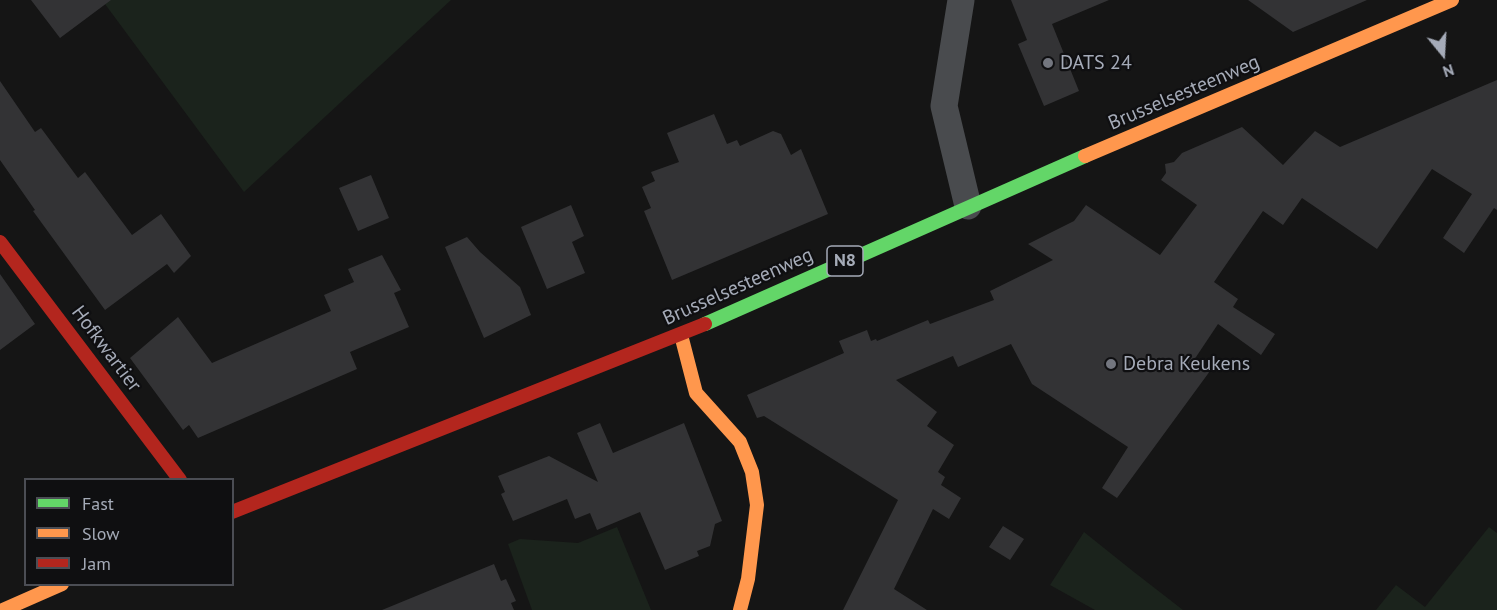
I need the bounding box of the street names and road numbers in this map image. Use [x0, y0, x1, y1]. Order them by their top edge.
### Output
street label: Brusselsesteenweg [1105, 50, 1263, 136]
street label: Brusselsesteenweg [659, 243, 817, 331]
road number: N8 [827, 246, 863, 276]
street label: Hofkwartier [66, 301, 146, 397]

